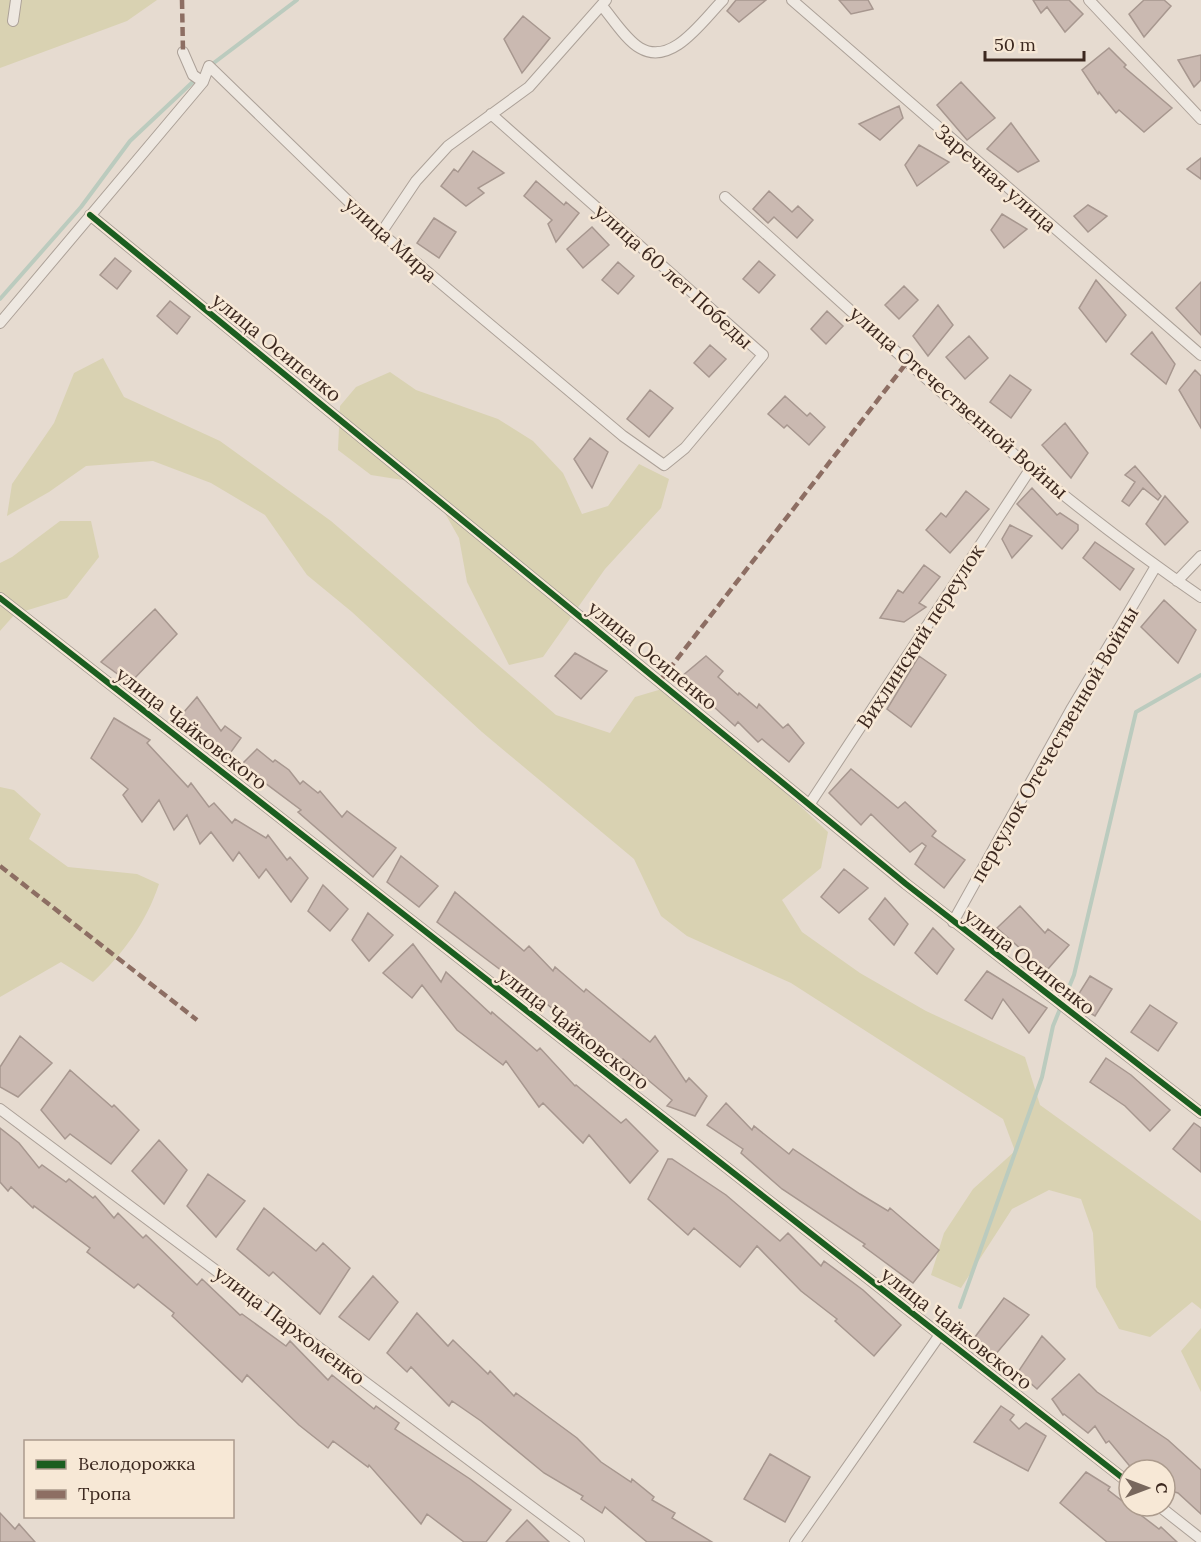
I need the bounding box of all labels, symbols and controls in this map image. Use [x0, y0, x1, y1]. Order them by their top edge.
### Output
scale bar [985, 24, 1084, 62]
text: 50 m [994, 33, 1036, 56]
street label: Заречная улица [930, 118, 1062, 238]
street label: улица Мира [340, 191, 442, 287]
street label: улица 60 лет Победы [590, 198, 758, 354]
street label: улица Осипенко [207, 287, 347, 407]
street label: улица Отечественной Войны [845, 300, 1073, 504]
street label: Вихлинский переулок [851, 539, 989, 733]
street label: улица Осипенко [583, 595, 723, 715]
street label: переулок Отечественной Войны [965, 602, 1143, 886]
street label: улица Чайковского [111, 661, 273, 795]
street label: улица Осипенко [959, 902, 1101, 1020]
street label: улица Чайковского [493, 961, 655, 1095]
street label: улица Пархоменко [210, 1260, 370, 1390]
street label: улица Чайковского [876, 1261, 1038, 1395]
legend [24, 1440, 234, 1518]
text: Велодорожка [78, 1452, 196, 1475]
north arrow [1117, 1458, 1177, 1518]
text: Тропа [78, 1482, 131, 1505]
text: С [1152, 1482, 1172, 1494]

